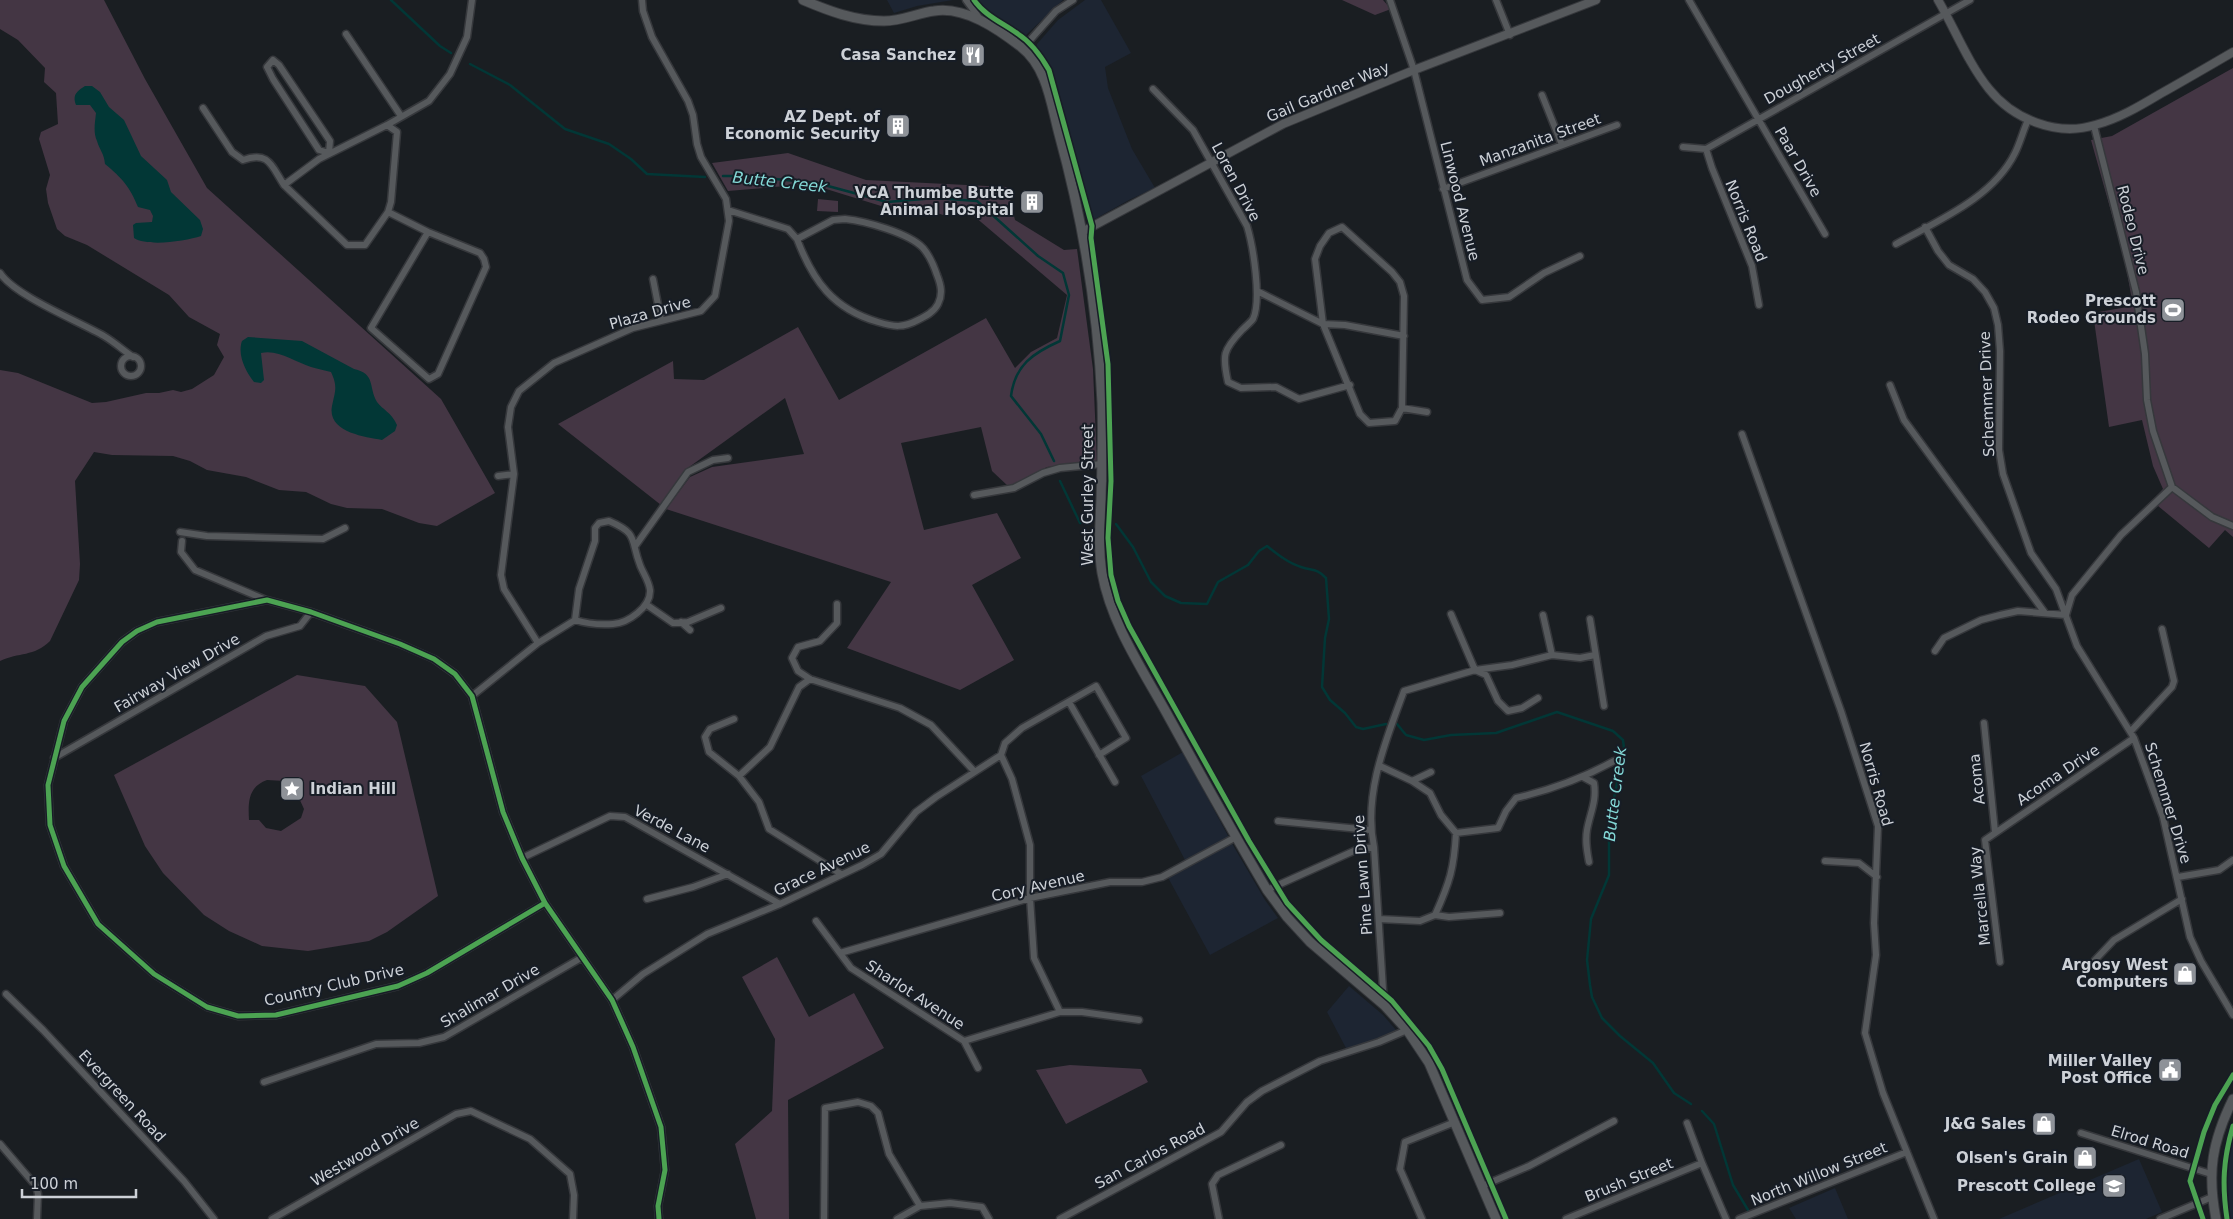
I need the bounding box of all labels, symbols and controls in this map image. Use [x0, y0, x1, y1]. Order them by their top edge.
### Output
street label: Dougherty Street [1761, 30, 1883, 108]
restaurant icon: Casa Sanchez [960, 42, 986, 68]
place label: Casa Sanchez [841, 46, 956, 64]
street label: Gail Gardner Way [1264, 58, 1392, 126]
place label: AZ Dept. of Economic Security [725, 108, 880, 143]
street label: Manzanita Street [1477, 110, 1603, 170]
building icon: AZ Dept. of Economic Security [885, 113, 911, 139]
street label: Paar Drive [1771, 124, 1825, 200]
street label: Linwood Avenue [1436, 139, 1484, 263]
street label: Loren Drive [1208, 140, 1264, 224]
water label: Butte Creek [732, 168, 829, 197]
street label: Norris Road [1721, 177, 1771, 265]
street label: Rodeo Drive [2113, 183, 2153, 277]
place label: VCA Thumbe Butte Animal Hospital [855, 184, 1014, 219]
building icon: VCA Thumbe Butte Animal Hospital [1019, 189, 1045, 215]
place label: Prescott Rodeo Grounds [2027, 292, 2156, 327]
street label: Plaza Drive [607, 293, 693, 333]
sports icon: Prescott Rodeo Grounds [2160, 297, 2186, 323]
street label: Schemmer Drive [1976, 331, 1998, 457]
street label: West Gurley Street [1079, 424, 1097, 566]
street label: Fairway View Drive [111, 630, 243, 716]
street label: Norris Road [1855, 740, 1897, 828]
street label: Schemmer Drive [2141, 740, 2195, 866]
street label: Acoma Drive [2013, 741, 2103, 809]
water label: Butte Creek [1600, 745, 1630, 842]
street label: Acoma [1965, 753, 1989, 805]
place icon: Indian Hill [279, 776, 305, 802]
place label: Indian Hill [310, 780, 396, 798]
street label: Verde Lane [631, 801, 713, 857]
street label: Pine Lawn Drive [1350, 814, 1376, 936]
street label: Grace Avenue [771, 838, 873, 900]
street label: Marcella Way [1966, 845, 1994, 947]
street label: Cory Avenue [990, 867, 1086, 905]
street label: Sharlot Avenue [862, 956, 968, 1034]
place label: Argosy West Computers [2062, 956, 2168, 991]
street label: Country Club Drive [262, 960, 406, 1010]
street label: Shalimar Drive [437, 960, 543, 1032]
shop icon: Argosy West Computers [2172, 961, 2198, 987]
street label: Evergreen Road [75, 1046, 169, 1146]
place label: Miller Valley Post Office [2048, 1052, 2152, 1087]
public building icon: Miller Valley Post Office [2157, 1057, 2183, 1083]
shop icon: J&G Sales [2031, 1111, 2057, 1137]
street label: Westwood Drive [308, 1114, 422, 1190]
place label: J&G Sales [1944, 1115, 2026, 1133]
street label: San Carlos Road [1092, 1119, 1208, 1193]
street label: Elrod Road [2109, 1122, 2191, 1162]
street label: North Willow Street [1748, 1138, 1890, 1210]
shop icon: Olsen's Grain [2072, 1145, 2098, 1171]
place label: Olsen's Grain [1956, 1149, 2068, 1167]
street label: Brush Street [1582, 1154, 1676, 1206]
scale bar [22, 1166, 136, 1198]
school or university icon: Prescott College [2101, 1173, 2127, 1199]
text: 100 m [30, 1175, 78, 1193]
place label: Prescott College [1957, 1177, 2096, 1195]

